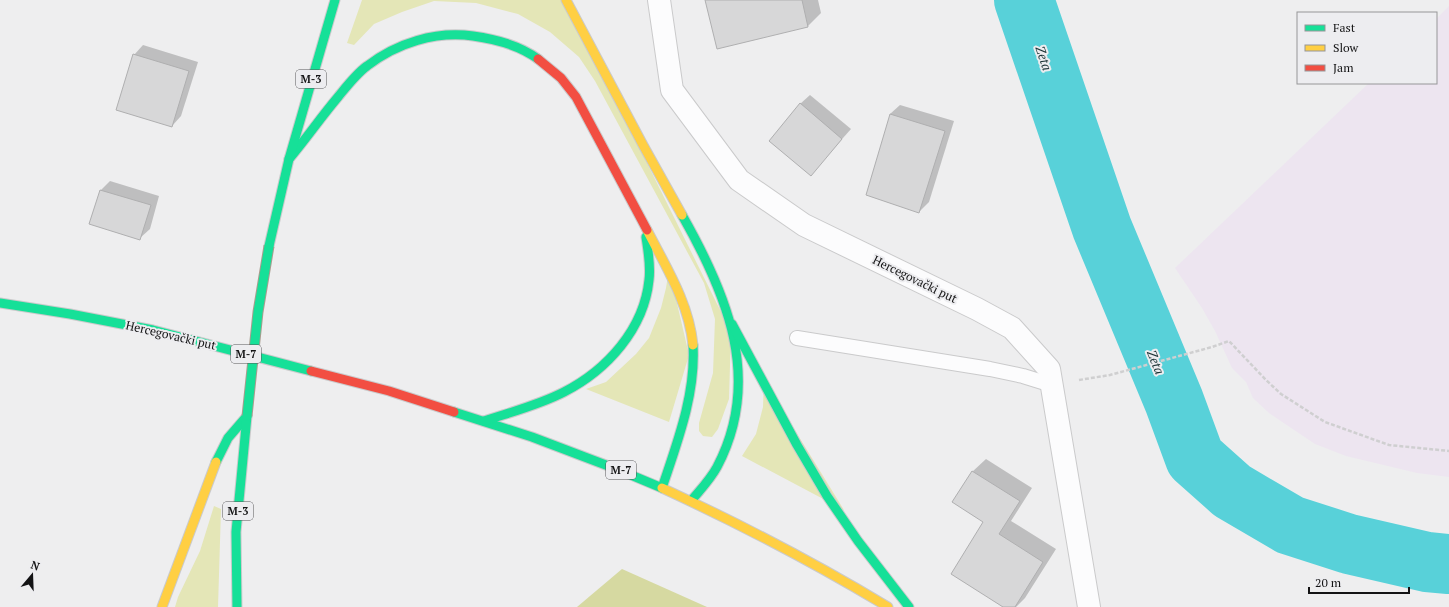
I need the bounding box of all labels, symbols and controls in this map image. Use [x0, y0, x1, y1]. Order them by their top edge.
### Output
legend [1297, 12, 1437, 84]
text: Fast [1333, 20, 1356, 35]
text: Slow [1333, 40, 1359, 55]
water label: Zeta [1031, 43, 1057, 73]
text: Jam [1333, 60, 1354, 75]
road number: M-3 [296, 70, 326, 88]
street label: Hercegovački put [870, 252, 960, 306]
street label: Hercegovački put [124, 317, 218, 353]
road number: M-7 [231, 345, 261, 363]
water label: Zeta [1143, 347, 1169, 377]
road number: M-7 [606, 461, 636, 479]
road number: M-3 [223, 502, 253, 520]
north arrow [12, 555, 52, 595]
text: N [29, 558, 42, 574]
scale bar [1309, 569, 1409, 595]
text: 20 m [1315, 575, 1342, 590]

